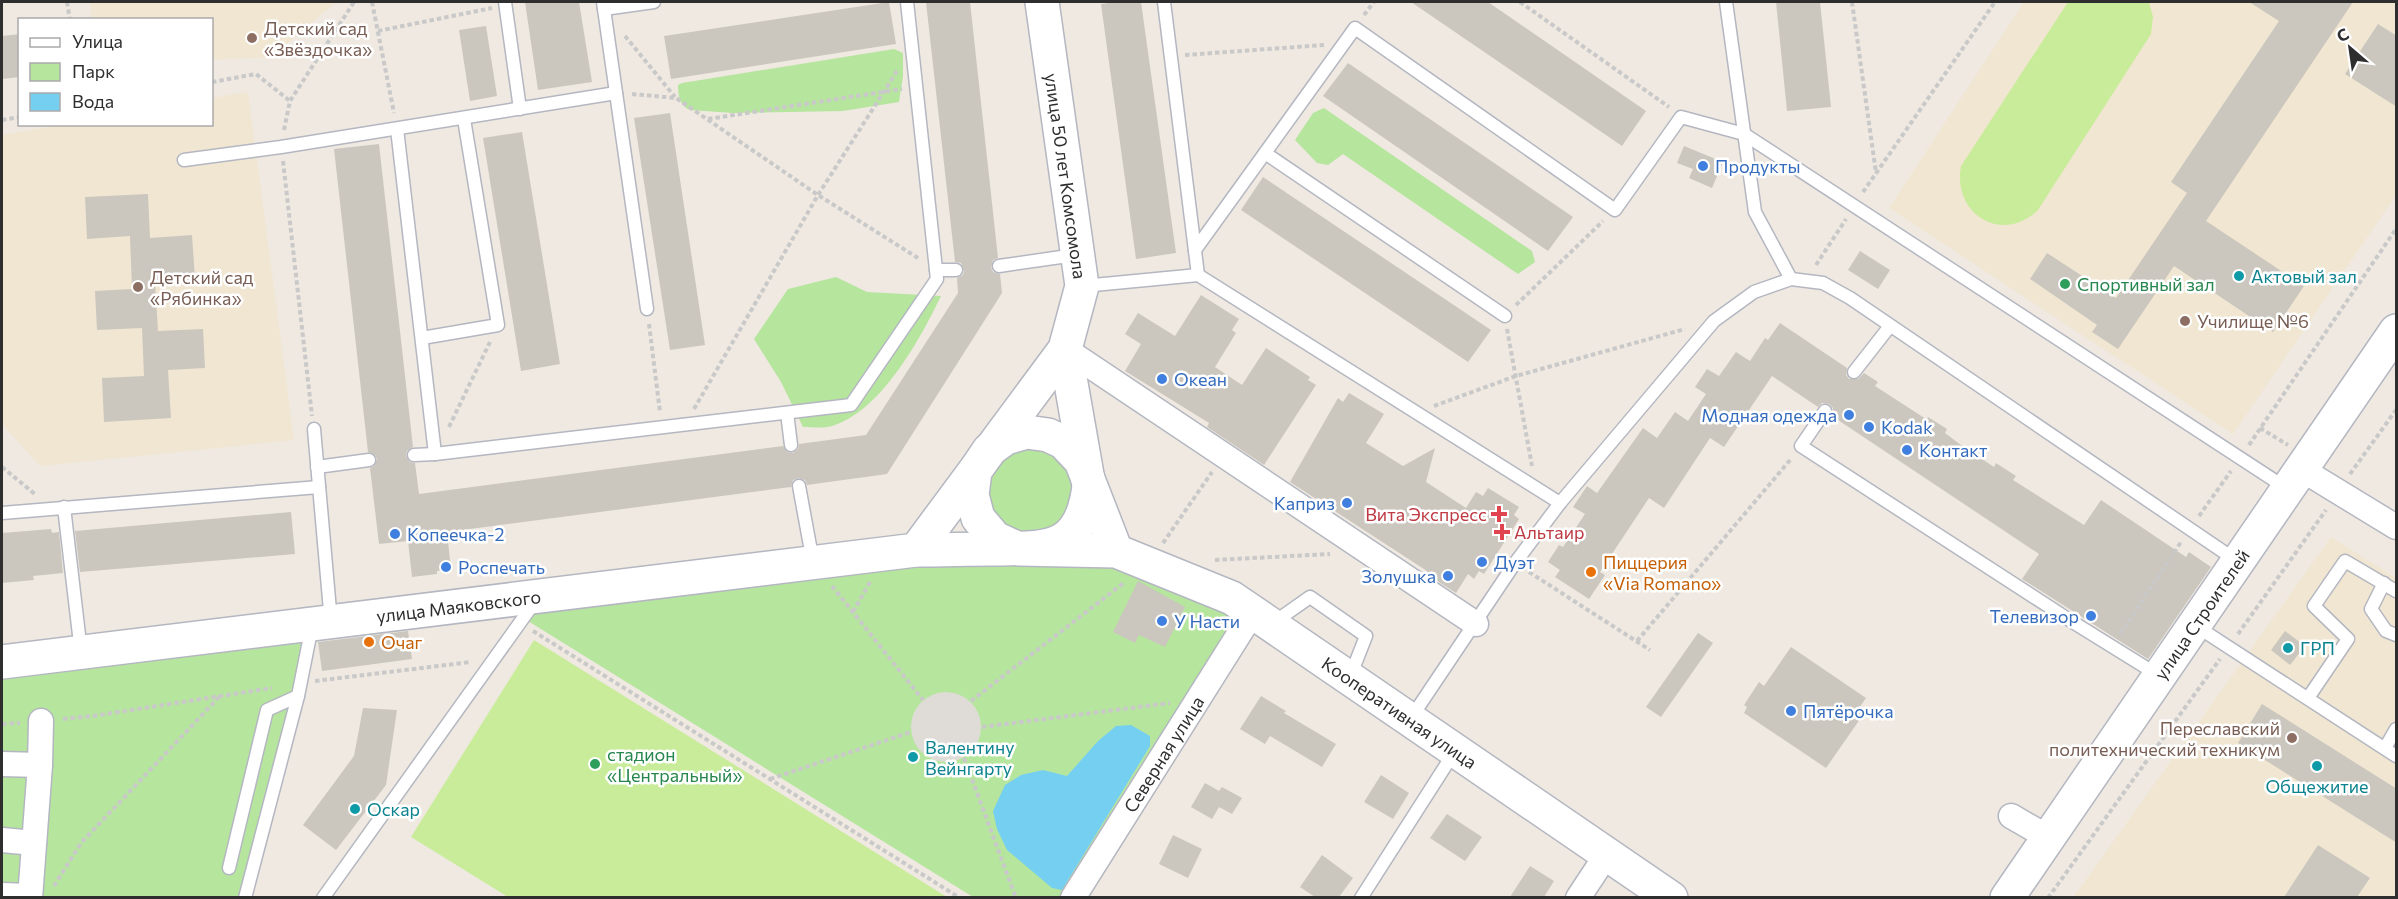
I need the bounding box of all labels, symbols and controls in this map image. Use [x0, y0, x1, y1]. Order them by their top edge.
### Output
place label: Детский сад «Звёздочка» [264, 17, 372, 60]
legend [18, 18, 213, 126]
north arrow [2320, 18, 2380, 78]
text: С [2333, 23, 2352, 45]
text: Улица [72, 30, 123, 52]
marker: Детский сад «Звёздочка» [245, 31, 259, 45]
text: Парк [72, 60, 115, 82]
street label: улица 50 лет Комсомола [1041, 72, 1091, 280]
text: Вода [72, 90, 114, 112]
place label: Продукты [1715, 155, 1800, 177]
marker: Продукты [1696, 159, 1710, 173]
place label: Актовый зал [2251, 265, 2357, 287]
place label: Детский сад «Рябинка» [150, 266, 254, 309]
marker: Актовый зал [2232, 269, 2246, 283]
place label: Спортивный зал [2077, 273, 2215, 295]
marker: Спортивный зал [2058, 277, 2072, 291]
marker: Детский сад «Рябинка» [131, 280, 145, 294]
place label: Училище №6 [2197, 310, 2309, 332]
marker: Училище №6 [2178, 314, 2192, 328]
place label: Океан [1174, 368, 1227, 390]
marker: Океан [1155, 372, 1169, 386]
place label: Модная одежда [1701, 404, 1837, 426]
marker: Модная одежда [1842, 408, 1856, 422]
place label: Kodak [1881, 416, 1933, 438]
marker: Kodak [1862, 420, 1876, 434]
place label: Контакт [1919, 439, 1988, 461]
marker: Контакт [1900, 443, 1914, 457]
place label: Каприз [1274, 492, 1335, 514]
marker: Каприз [1340, 496, 1354, 510]
place label: Вита Экспресс [1365, 503, 1487, 525]
marker: Вита Экспресс [1492, 507, 1506, 521]
place label: Альтаир [1514, 521, 1585, 543]
place label: Копеечка-2 [407, 523, 505, 545]
marker: Альтаир [1495, 525, 1509, 539]
marker: Копеечка-2 [388, 527, 402, 541]
street label: улица Строителей [2149, 545, 2254, 684]
place label: Дуэт [1494, 551, 1535, 573]
place label: Пиццерия «Via Romano» [1603, 551, 1721, 594]
marker: Дуэт [1475, 555, 1489, 569]
place label: Роспечать [458, 556, 545, 578]
marker: Роспечать [439, 560, 453, 574]
place label: Золушка [1361, 565, 1436, 587]
marker: Пиццерия «Via Romano» [1584, 565, 1598, 579]
marker: Золушка [1441, 569, 1455, 583]
street label: улица Маяковского [375, 585, 542, 627]
place label: Телевизор [1990, 605, 2079, 627]
marker: Телевизор [2084, 609, 2098, 623]
place label: У Насти [1174, 610, 1240, 632]
marker: У Насти [1155, 614, 1169, 628]
place label: Очаг [381, 631, 423, 653]
marker: Очаг [362, 635, 376, 649]
place label: ГРП [2300, 637, 2335, 659]
marker: ГРП [2281, 641, 2295, 655]
street label: Кооперативная улица [1318, 652, 1481, 773]
street label: Северная улица [1119, 692, 1208, 816]
place label: Пятёрочка [1803, 700, 1894, 722]
marker: Пятёрочка [1784, 704, 1798, 718]
place label: Переславский политехнический техникум [2049, 717, 2280, 760]
marker: Переславский политехнический техникум [2285, 731, 2299, 745]
place label: Валентину Вейнгарту [925, 736, 1014, 779]
place label: стадион «Центральный» [607, 743, 743, 786]
marker: Валентину Вейнгарту [906, 750, 920, 764]
marker: стадион «Центральный» [588, 757, 602, 771]
marker: Общежитие [2310, 759, 2324, 773]
place label: Общежитие [2265, 775, 2369, 797]
place label: Оскар [367, 798, 420, 820]
marker: Оскар [348, 802, 362, 816]

